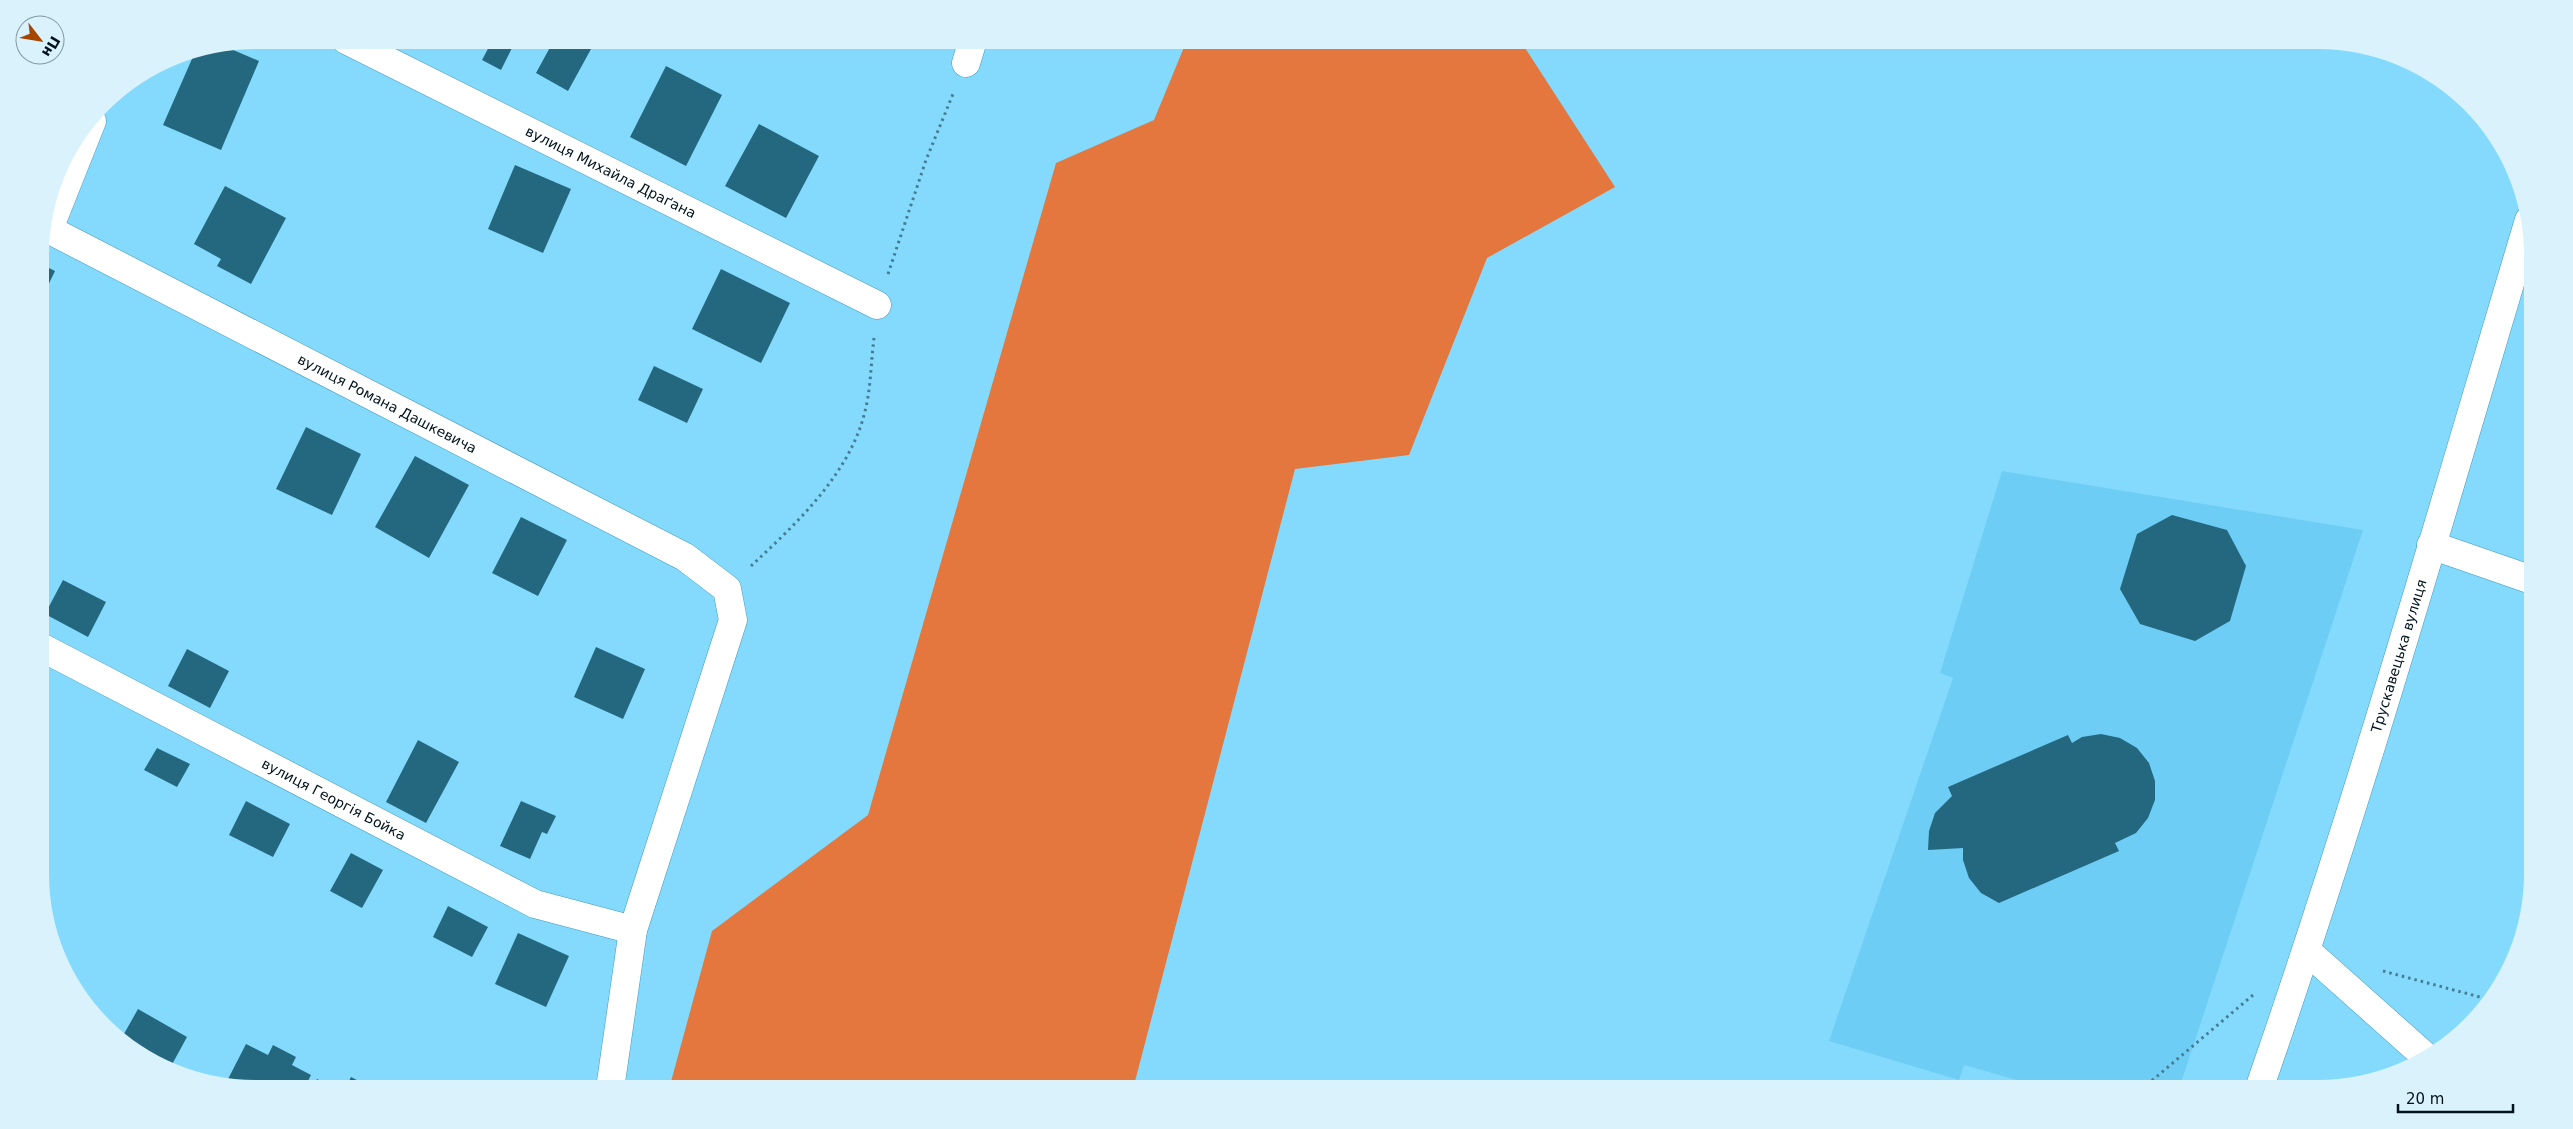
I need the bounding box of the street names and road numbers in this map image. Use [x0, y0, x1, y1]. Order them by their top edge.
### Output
street label: вулиця Михайла Драґана [523, 123, 699, 221]
street label: вулиця Романа Дашкевича [295, 351, 479, 456]
street label: Трускавецька вулиця [2367, 577, 2429, 735]
street label: вулиця Георгія Бойка [259, 755, 408, 843]

